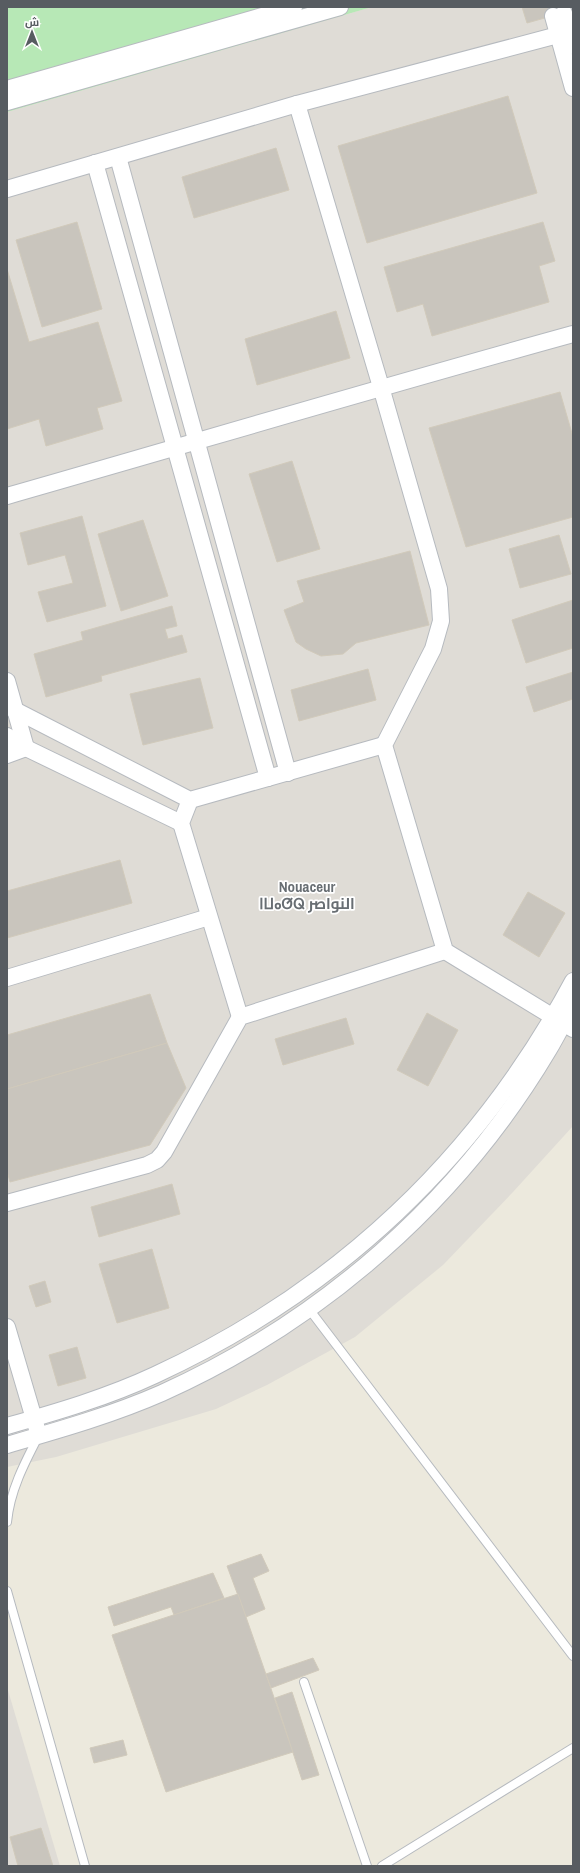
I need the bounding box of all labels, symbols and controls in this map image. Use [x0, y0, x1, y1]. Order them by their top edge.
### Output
north arrow [12, 12, 52, 52]
text: ش [25, 15, 39, 29]
district label: Nouaceur ⵏⵡⴰⵚⵕ النواصر [259, 876, 355, 914]

